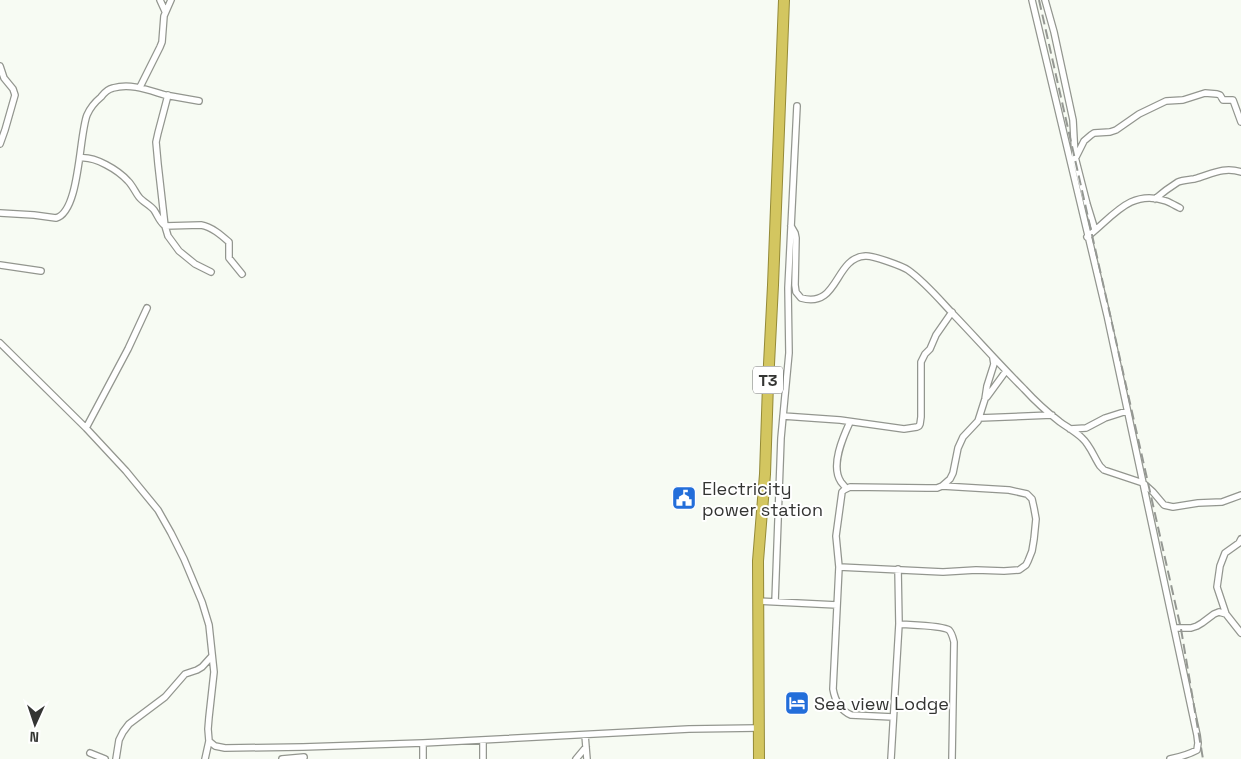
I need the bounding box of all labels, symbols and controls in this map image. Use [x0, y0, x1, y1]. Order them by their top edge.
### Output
road number: T3 [753, 366, 783, 394]
place label: Electricity power station [702, 477, 823, 521]
public building icon: Electricity power station [671, 485, 697, 511]
hotel icon: Sea view Lodge [784, 690, 810, 716]
place label: Sea view Lodge [814, 692, 949, 715]
north arrow [10, 699, 60, 749]
text: N [29, 728, 39, 746]

